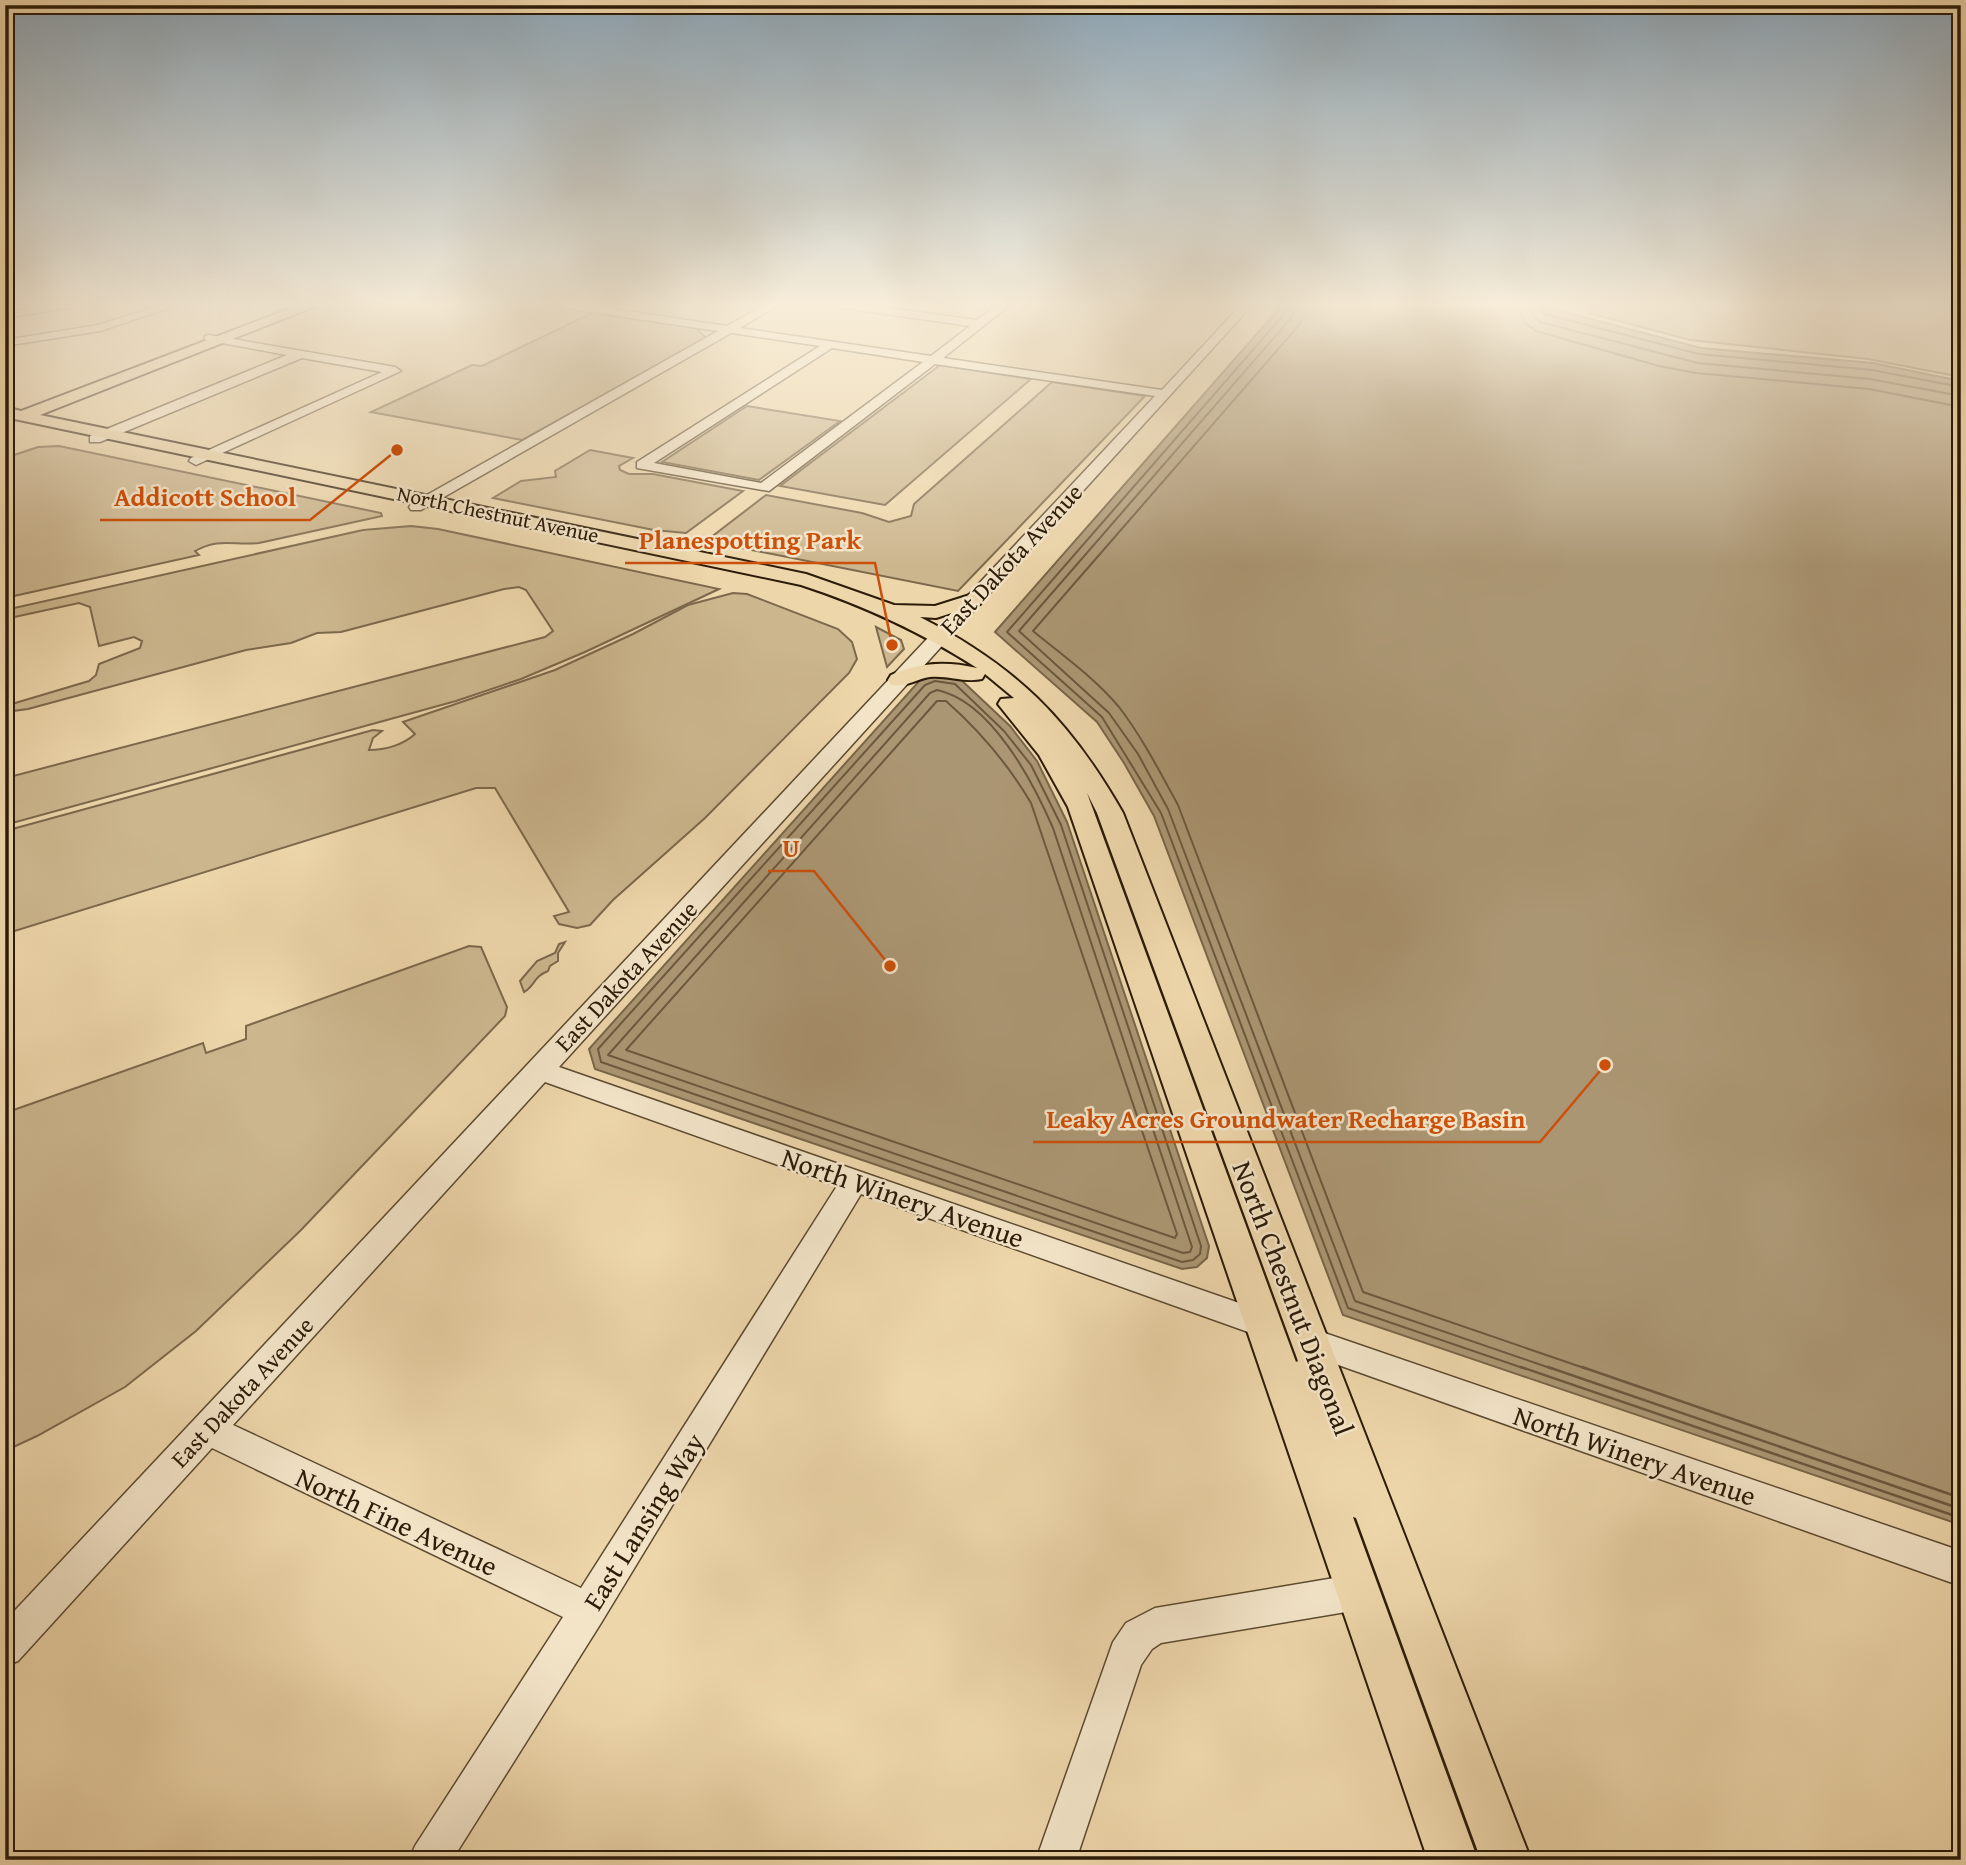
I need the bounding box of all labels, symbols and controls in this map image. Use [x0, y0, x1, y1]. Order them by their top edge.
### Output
callout: Addicott School [100, 473, 310, 520]
street label: East Dakota Avenue [932, 476, 1090, 642]
text: Addicott School [114, 477, 296, 516]
street label: North Chestnut Avenue [394, 477, 602, 551]
callout: Planespotting Park [625, 516, 875, 563]
text: Planespotting Park [639, 520, 861, 559]
callout: U [768, 824, 814, 871]
text: U [782, 828, 800, 867]
street label: East Dakota Avenue [547, 893, 705, 1059]
callout: Leaky Acres Groundwater Recharge Basin [1033, 1095, 1540, 1142]
text: Leaky Acres Groundwater Recharge Basin [1047, 1099, 1526, 1138]
street label: North Winery Avenue [776, 1136, 1030, 1258]
street label: North Chestnut Diagonal [1223, 1155, 1365, 1441]
street label: East Dakota Avenue [163, 1309, 321, 1475]
street label: North Winery Avenue [1508, 1394, 1762, 1516]
street label: East Lansing Way [572, 1425, 714, 1617]
street label: North Fine Avenue [289, 1456, 505, 1586]

